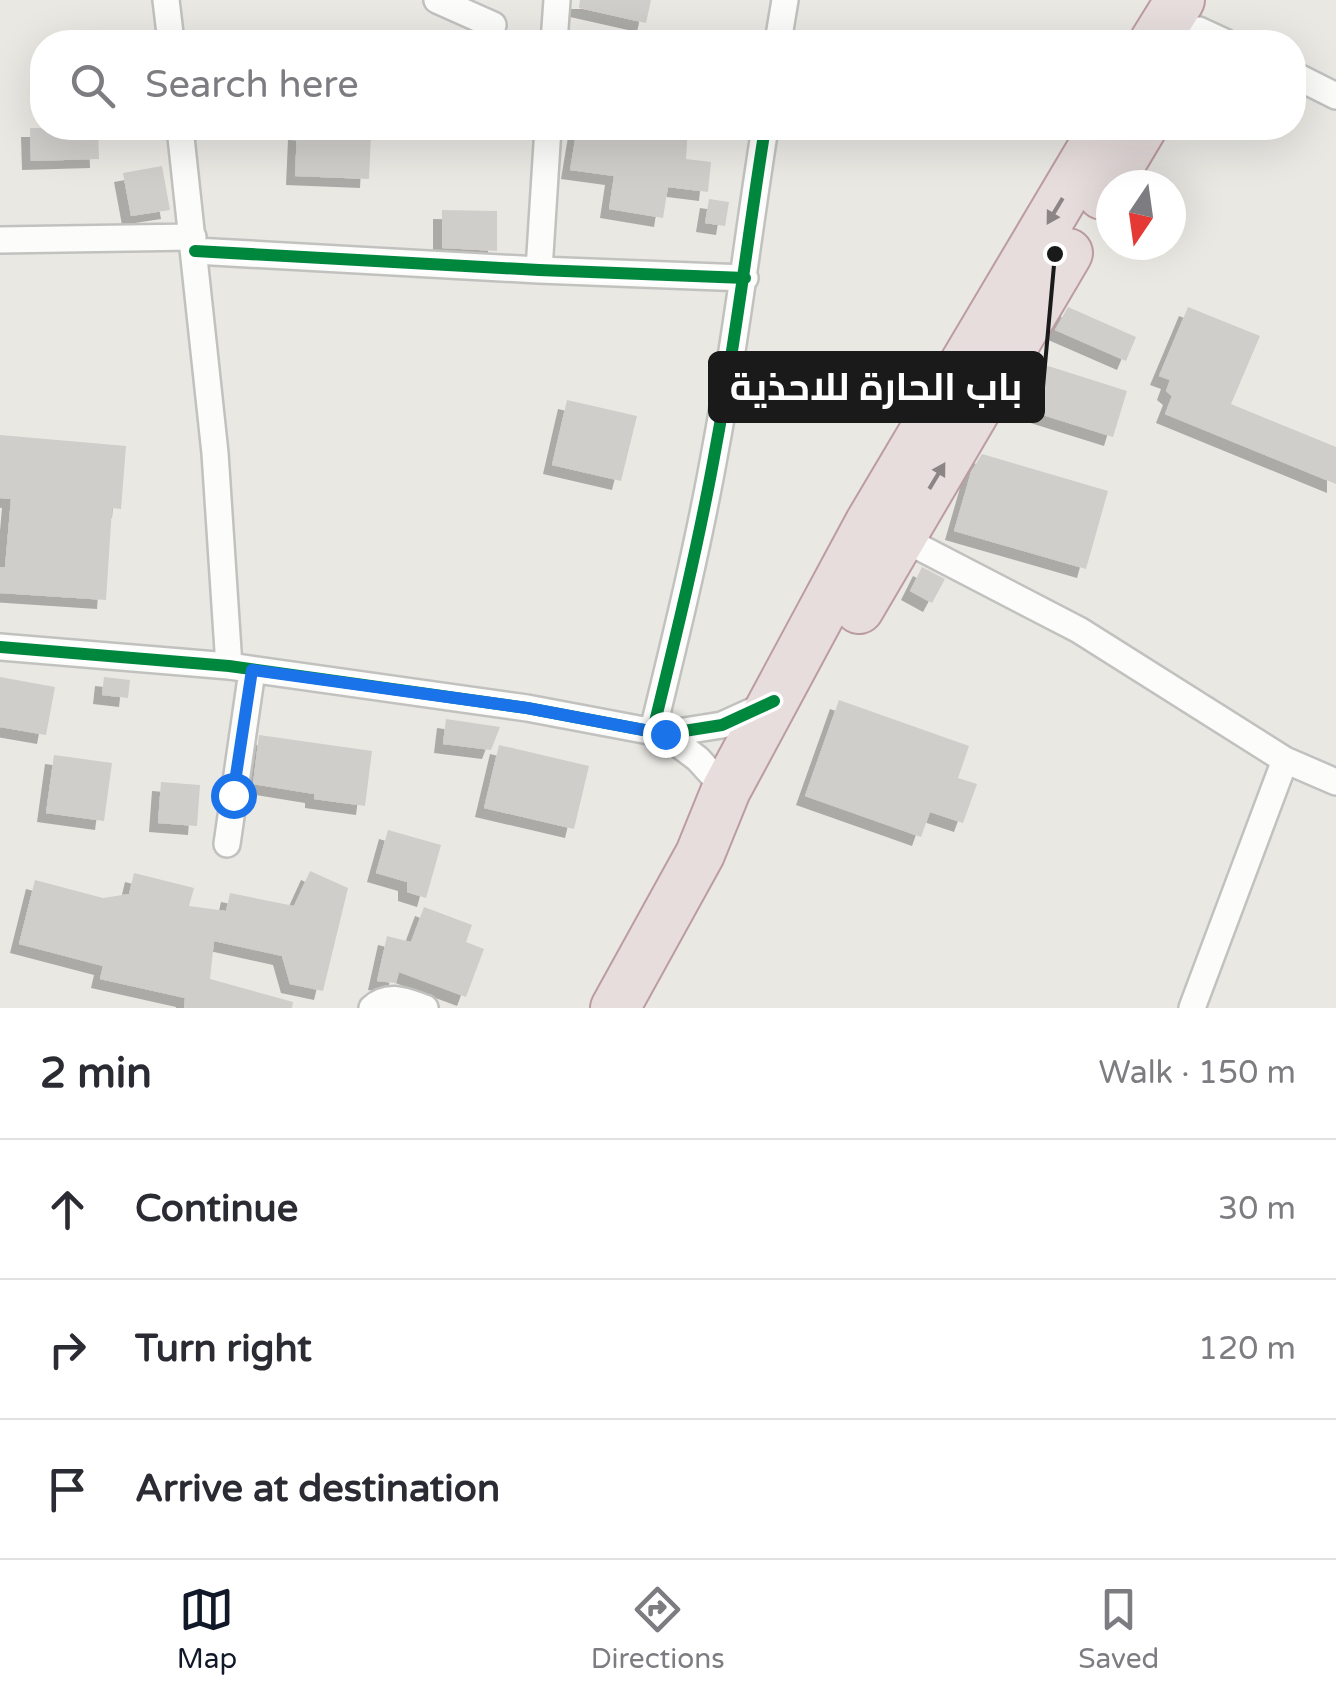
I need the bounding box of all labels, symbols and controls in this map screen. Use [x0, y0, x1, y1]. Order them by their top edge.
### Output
search box [30, 30, 1306, 140]
icon: search [65, 58, 120, 113]
text: Search here [145, 62, 359, 108]
north arrow [1096, 170, 1186, 260]
one-way arrow [1047, 197, 1064, 225]
callout: باب الحارة للاحذية [710, 353, 1043, 421]
text: باب الحارة للاحذية [730, 365, 1022, 411]
one-way arrow [928, 462, 945, 490]
route end [643, 712, 689, 758]
route start [211, 773, 257, 819]
text: 2 min [40, 1048, 152, 1099]
text: Walk · 150 m [1099, 1054, 1296, 1092]
icon: ahead [40, 1182, 95, 1237]
text: Continue [135, 1186, 298, 1232]
text: 30 m [1218, 1190, 1296, 1228]
icon: right [40, 1322, 95, 1377]
text: Turn right [135, 1326, 312, 1372]
text: 120 m [1198, 1330, 1296, 1368]
icon: arrive [40, 1462, 95, 1517]
text: Arrive at destination [135, 1466, 500, 1512]
tab: Map [177, 1582, 237, 1676]
tab: Directions [591, 1582, 725, 1676]
tab: Saved [1078, 1582, 1159, 1676]

